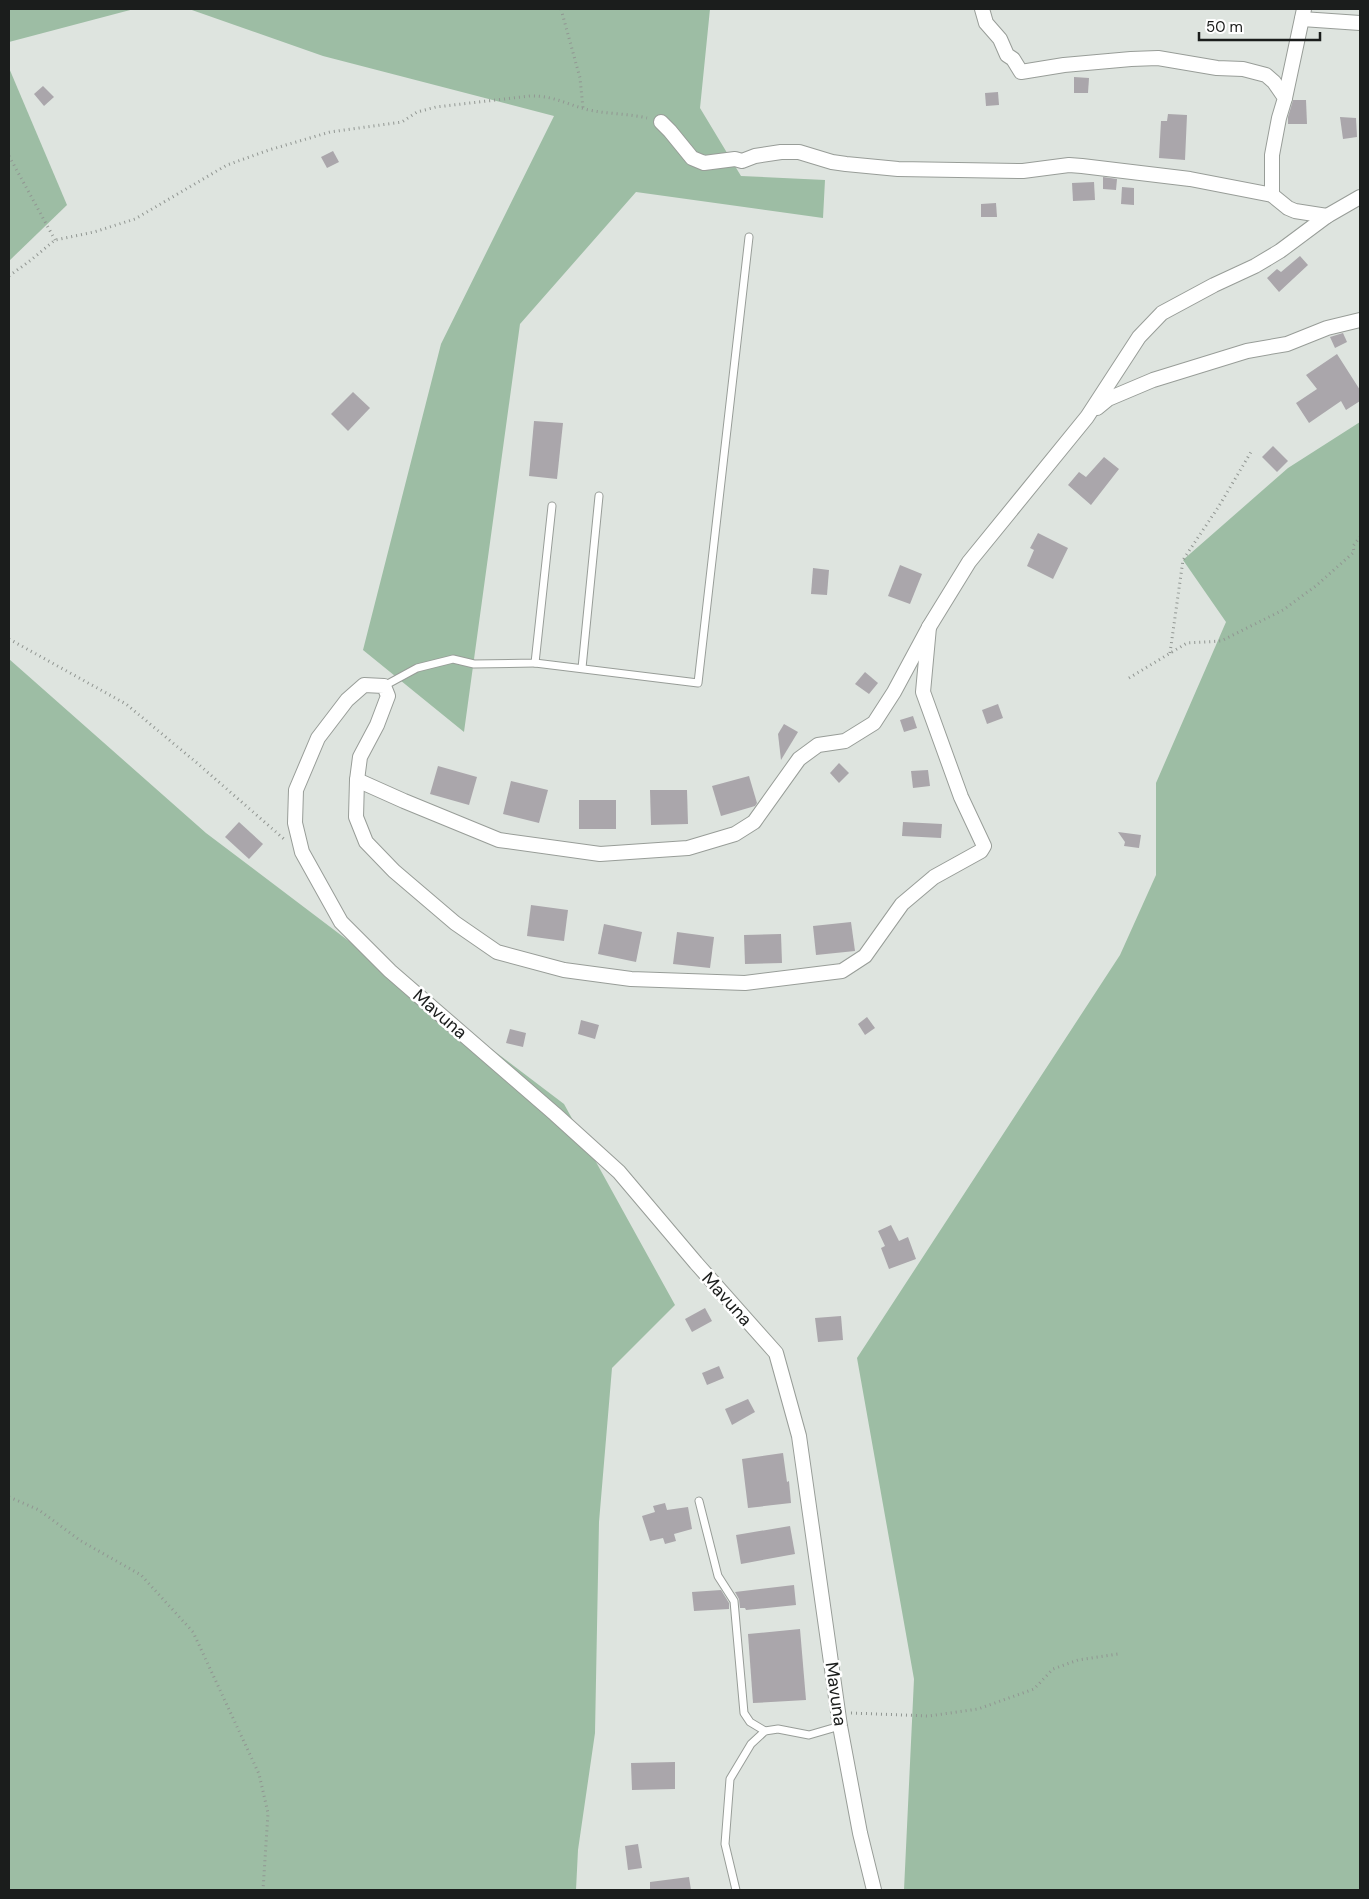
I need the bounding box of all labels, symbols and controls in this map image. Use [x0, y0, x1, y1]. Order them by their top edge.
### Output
scale bar [1199, 10, 1320, 42]
text: 50 m [1206, 17, 1243, 37]
street label: Mavuna [408, 984, 472, 1044]
street label: Mavuna [696, 1267, 758, 1331]
street label: Mavuna [820, 1660, 852, 1728]

